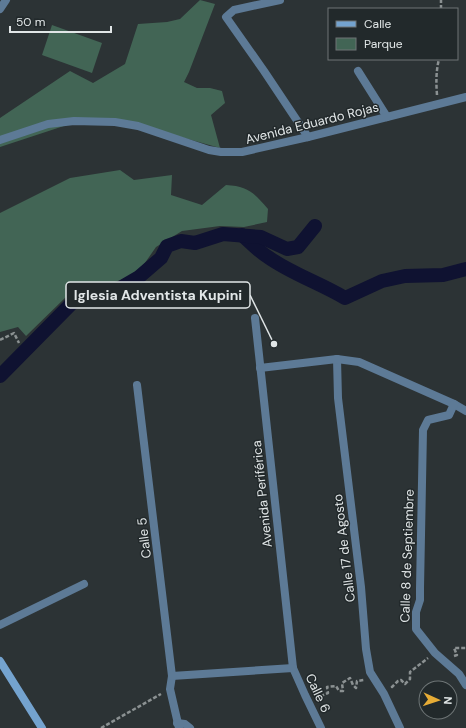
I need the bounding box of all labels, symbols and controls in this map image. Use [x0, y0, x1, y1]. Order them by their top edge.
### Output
scale bar [10, 8, 111, 34]
legend [328, 8, 458, 60]
text: 50 m [16, 14, 45, 30]
text: Calle [364, 16, 391, 32]
text: Parque [364, 36, 403, 52]
street label: Avenida Eduardo Rojas [244, 98, 380, 148]
callout: Iglesia Adventista Kupini [66, 282, 250, 308]
text: Iglesia Adventista Kupini [74, 286, 242, 304]
street label: Avenida Periférica [248, 440, 276, 548]
street label: Calle 8 de Septiembre [396, 489, 418, 623]
street label: Calle 17 de Agosto [329, 493, 359, 603]
street label: Calle 5 [133, 517, 155, 559]
street label: Calle 6 [302, 671, 334, 715]
north arrow [418, 680, 458, 720]
text: N [441, 696, 455, 705]

